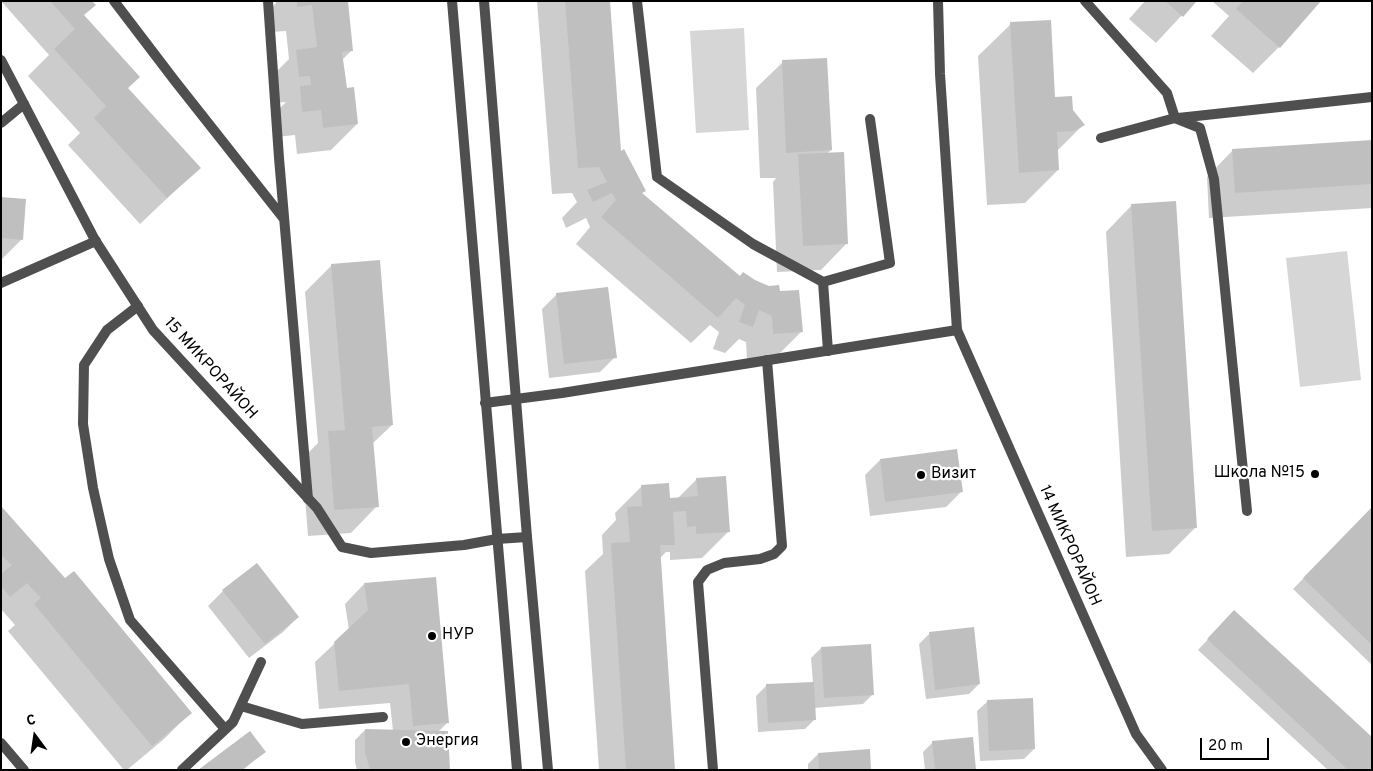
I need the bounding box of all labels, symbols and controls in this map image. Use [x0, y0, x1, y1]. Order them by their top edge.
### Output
street label: 15 МИКРОРАЙОН [159, 314, 261, 424]
place label: Школа №15 [1214, 464, 1305, 484]
place label: Визит [931, 465, 976, 485]
marker: Школа №15 [1309, 468, 1321, 480]
marker: Визит [915, 469, 927, 481]
street label: 14 МИКРОРАЙОН [1034, 483, 1104, 609]
place label: НУР [442, 626, 474, 646]
marker: НУР [426, 630, 438, 642]
north arrow [10, 711, 60, 761]
text: С [25, 712, 38, 730]
scale bar [1203, 728, 1272, 760]
place label: Энергия [416, 732, 479, 752]
marker: Энергия [400, 736, 412, 748]
text: 20 m [1208, 737, 1243, 756]

